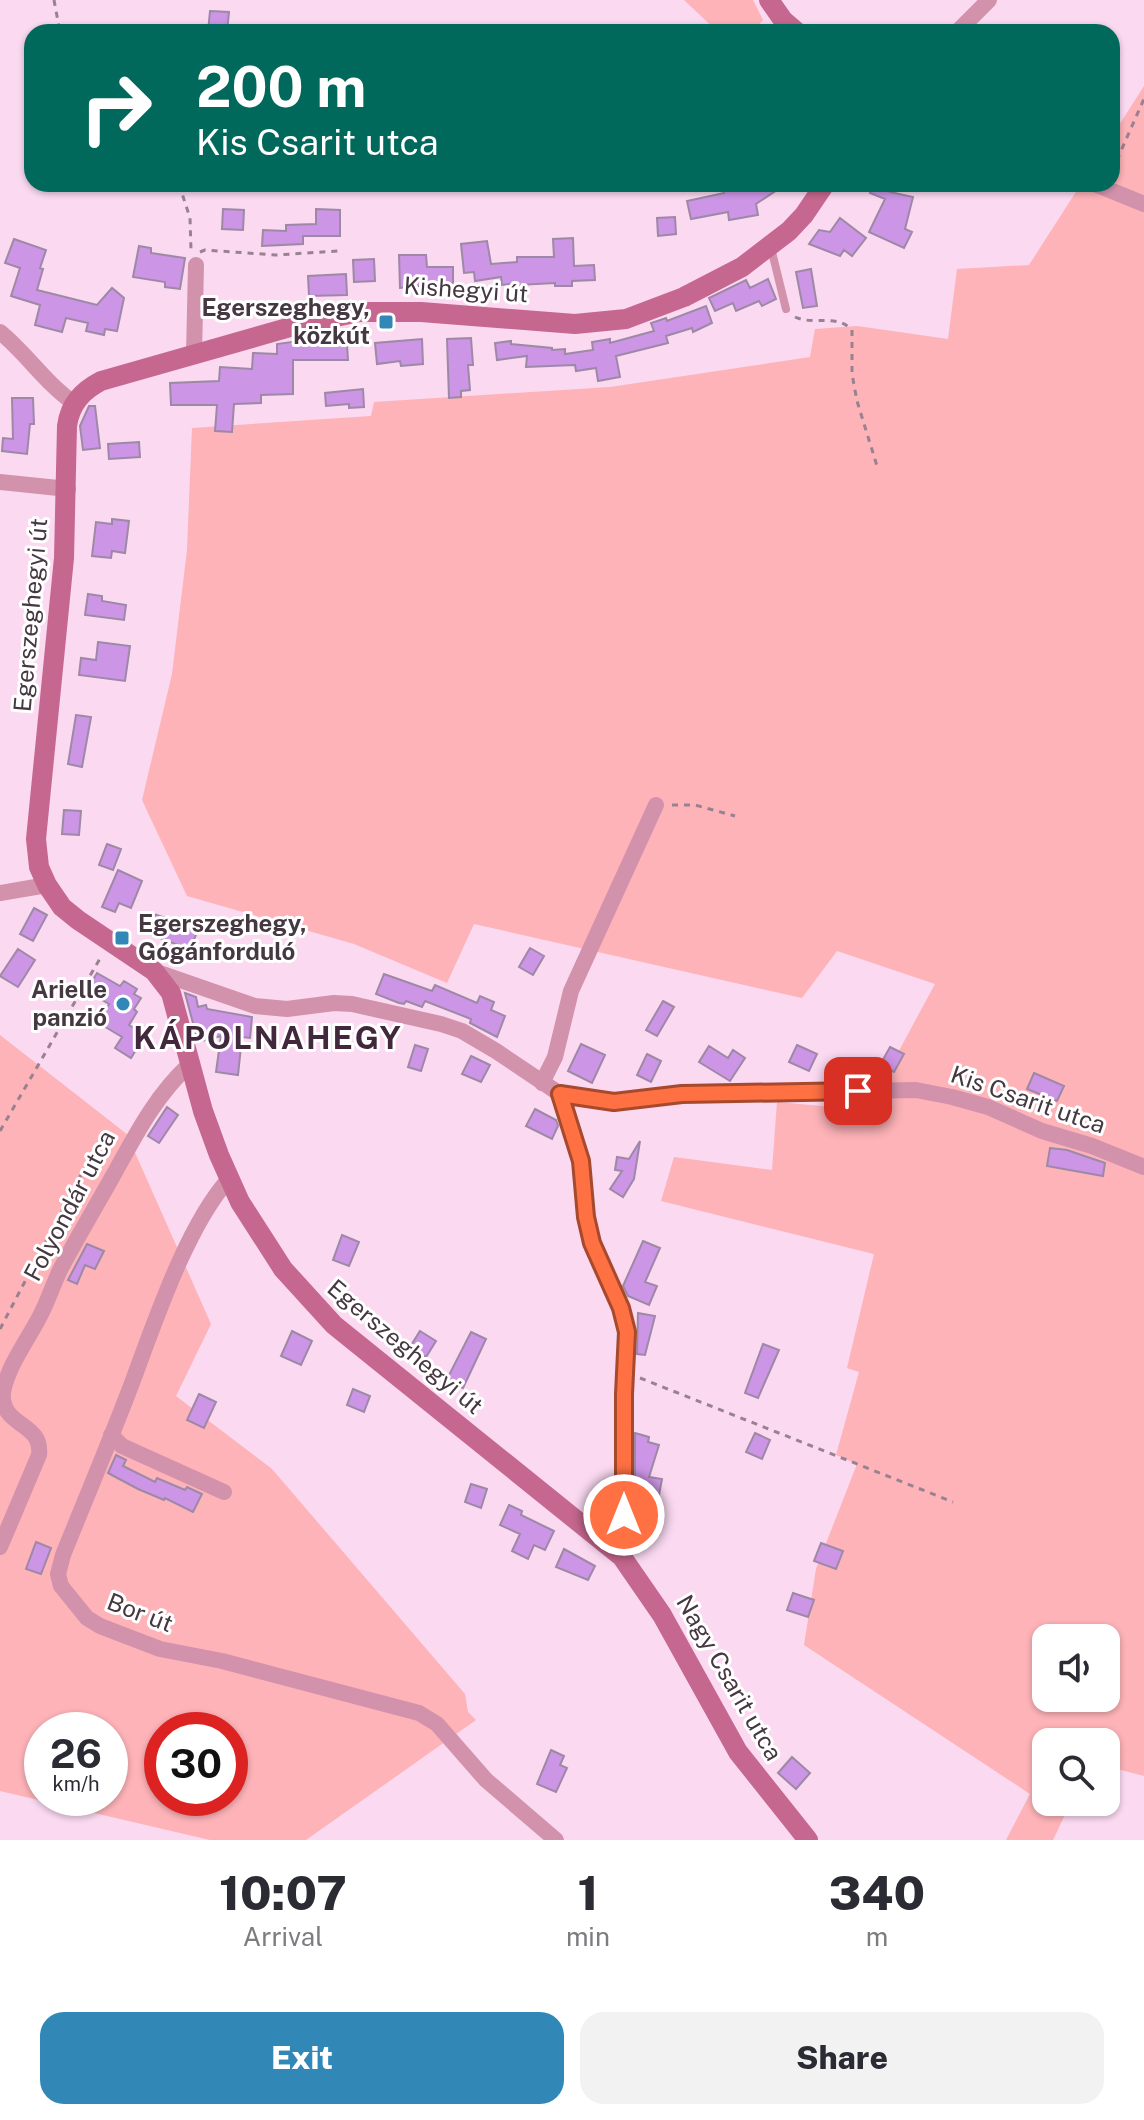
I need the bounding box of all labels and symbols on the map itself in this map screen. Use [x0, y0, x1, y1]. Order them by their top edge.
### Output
street label: Kishegyi út [403, 271, 529, 307]
place label: Egerszeghegy, közkút [201, 293, 370, 349]
marker: Egerszeghegy, közkút [377, 313, 395, 331]
street label: Egerszeghegyi út [8, 517, 52, 713]
place label: Egerszeghegy, Gógánforduló [138, 909, 307, 965]
marker: Egerszeghegy, Gógánforduló [113, 929, 131, 947]
place label: Arielle panzió [31, 975, 107, 1031]
marker: Arielle panzió [114, 995, 132, 1013]
district label: KÁPOLNAHEGY [133, 1019, 403, 1056]
pin [824, 1057, 892, 1125]
street label: Kis Csarit utca [947, 1059, 1109, 1139]
street label: Folyondár utca [18, 1126, 120, 1285]
street label: Egerszeghegyi út [322, 1273, 489, 1419]
position arrow [582, 1473, 666, 1557]
street label: Bor út [103, 1587, 177, 1637]
street label: Nagy Csarit utca [671, 1590, 789, 1765]
speed limit sign: 30 [144, 1712, 248, 1816]

